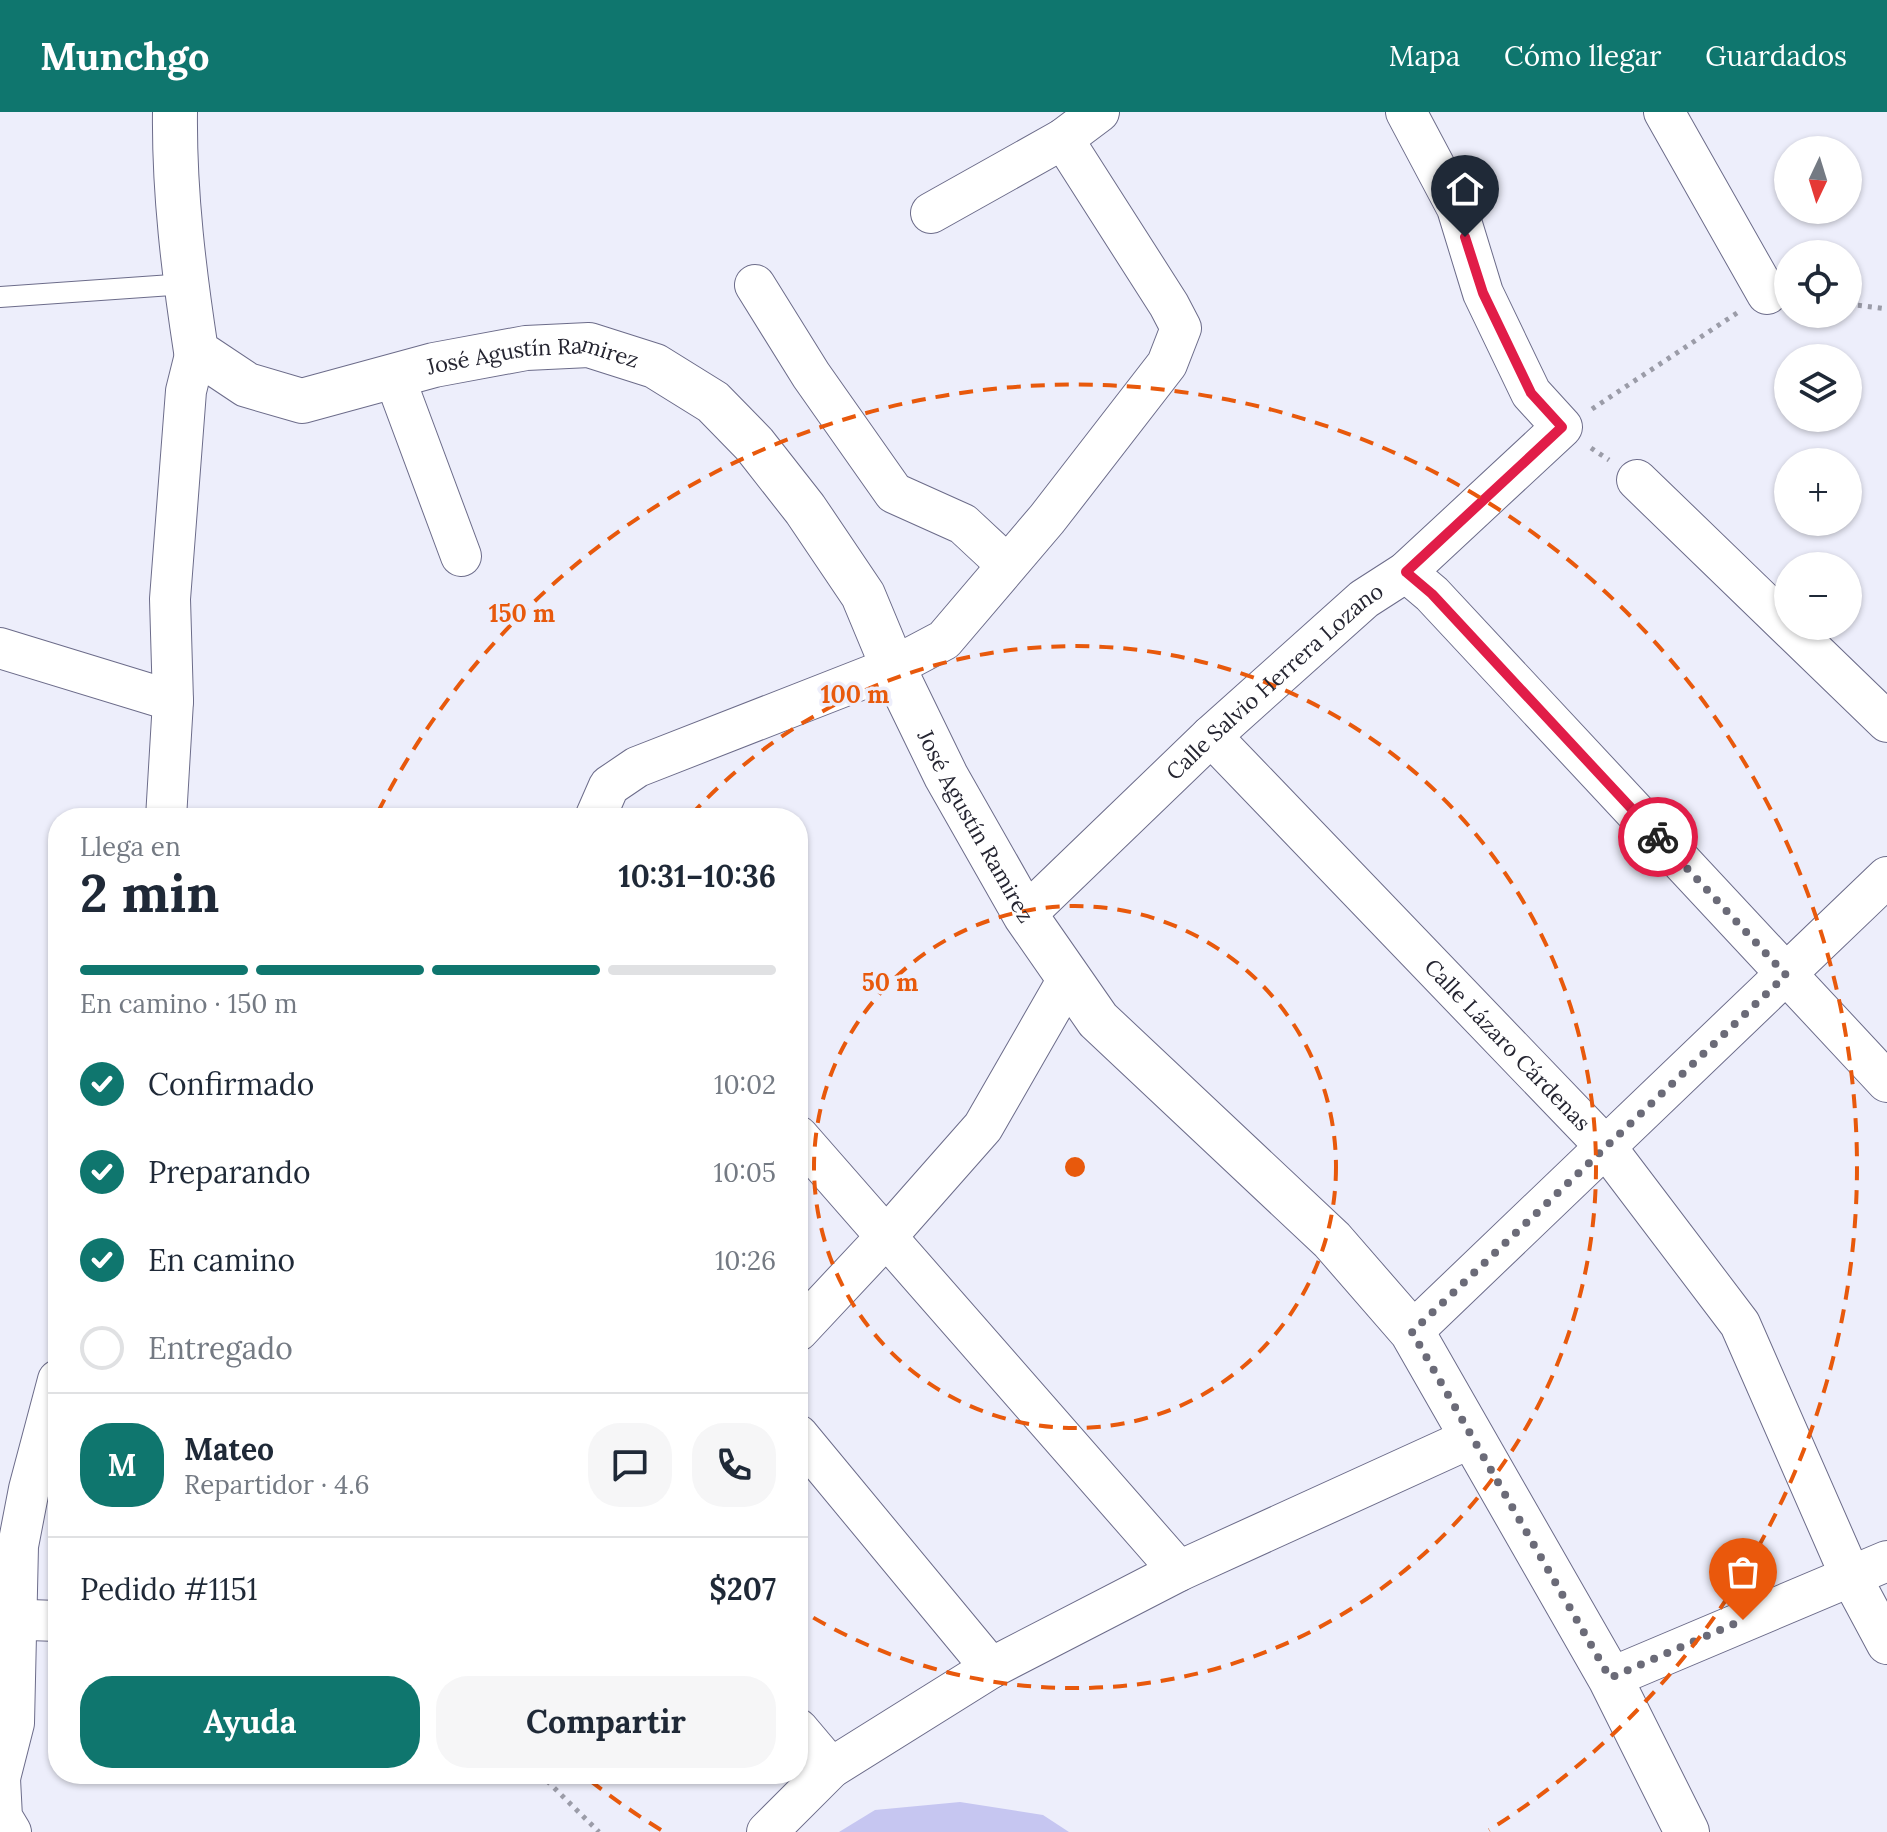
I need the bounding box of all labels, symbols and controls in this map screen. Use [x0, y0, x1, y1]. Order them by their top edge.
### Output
text: Munchgo [40, 32, 209, 80]
text: Mapa [1389, 38, 1460, 74]
text: Cómo llegar [1504, 38, 1661, 74]
text: Guardados [1705, 38, 1847, 74]
north arrow [1774, 136, 1862, 224]
map controls [1774, 136, 1862, 640]
pin [1431, 155, 1499, 237]
icon: home [1443, 167, 1487, 211]
button: locate [1774, 240, 1862, 328]
street label: José Agustín Ramirez [422, 330, 642, 381]
button: layers [1774, 344, 1862, 432]
button: + [1774, 448, 1862, 536]
button: − [1774, 552, 1862, 640]
street label: Calle Salvio Herrera Lozano [1160, 577, 1388, 786]
text: 150 m [489, 598, 555, 629]
text: 100 m [821, 679, 889, 710]
street label: José Agustín Ramirez [911, 724, 1040, 928]
courier [1618, 797, 1698, 877]
icon: bike [1636, 815, 1680, 859]
text: Llega en [80, 830, 181, 863]
text: 10:31–10:36 [619, 857, 776, 895]
text: 2 min [80, 860, 219, 926]
street label: Calle Lázaro Cárdenas [1419, 953, 1597, 1136]
text: 50 m [862, 967, 918, 998]
text: En camino · 150 m [80, 987, 298, 1020]
icon: check [80, 1062, 124, 1106]
text: Confirmado [148, 1065, 314, 1103]
text: 10:02 [714, 1068, 776, 1101]
icon: check [80, 1150, 124, 1194]
text: Preparando [148, 1153, 311, 1191]
centre of rings [1061, 1153, 1089, 1181]
text: 10:05 [714, 1156, 776, 1189]
icon: check [80, 1238, 124, 1282]
text: En camino [148, 1241, 295, 1279]
text: 10:26 [715, 1244, 776, 1277]
text: Entregado [148, 1329, 293, 1367]
button: chat [588, 1423, 672, 1507]
button: phone [692, 1423, 776, 1507]
text: Mateo [184, 1430, 274, 1468]
text: M [107, 1446, 137, 1484]
text: Repartidor · 4.6 [184, 1468, 369, 1501]
pin [1709, 1538, 1777, 1620]
icon: bag [1721, 1550, 1765, 1594]
text: Pedido #1151 [80, 1570, 258, 1608]
text: $207 [709, 1570, 776, 1608]
button: Ayuda [80, 1676, 420, 1768]
button: Compartir [436, 1676, 776, 1768]

